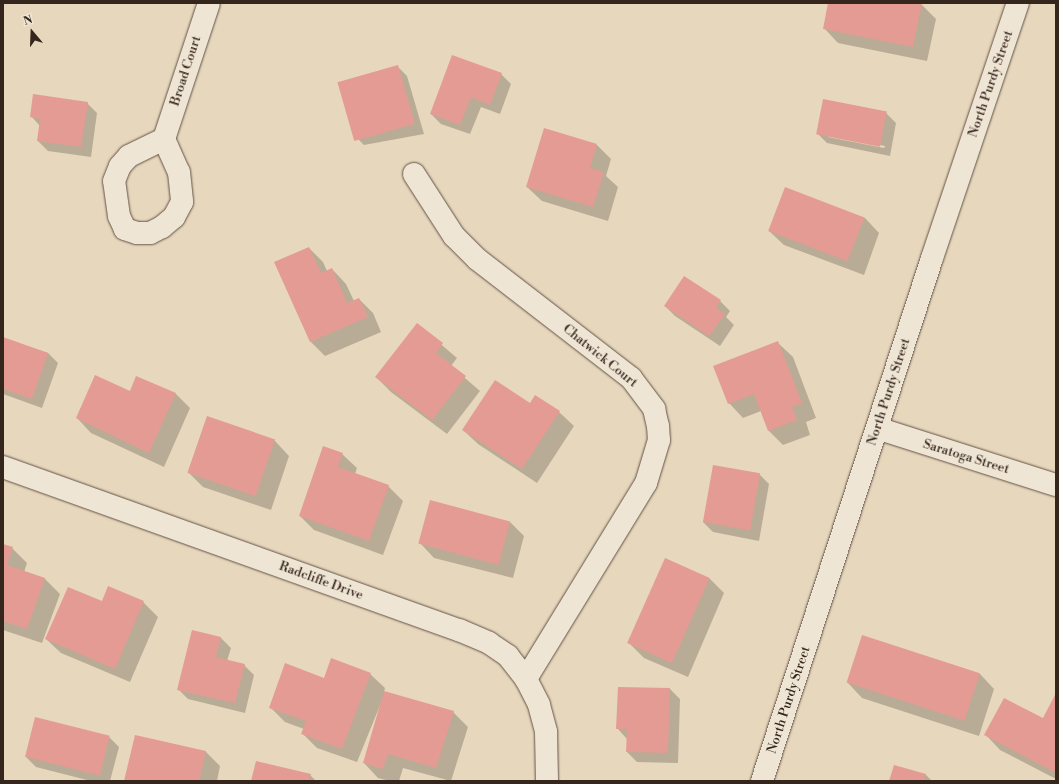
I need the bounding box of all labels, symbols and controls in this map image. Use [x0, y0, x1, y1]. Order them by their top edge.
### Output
north arrow [12, 12, 52, 52]
text: N [22, 13, 34, 29]
street label: North Purdy Street [965, 29, 1017, 139]
street label: Broad Court [167, 34, 205, 108]
street label: Chatwick Court [560, 321, 640, 391]
street label: North Purdy Street [864, 336, 914, 448]
street label: Saratoga Street [921, 436, 1011, 478]
street label: Radcliffe Drive [277, 559, 365, 603]
street label: North Purdy Street [764, 644, 814, 756]

